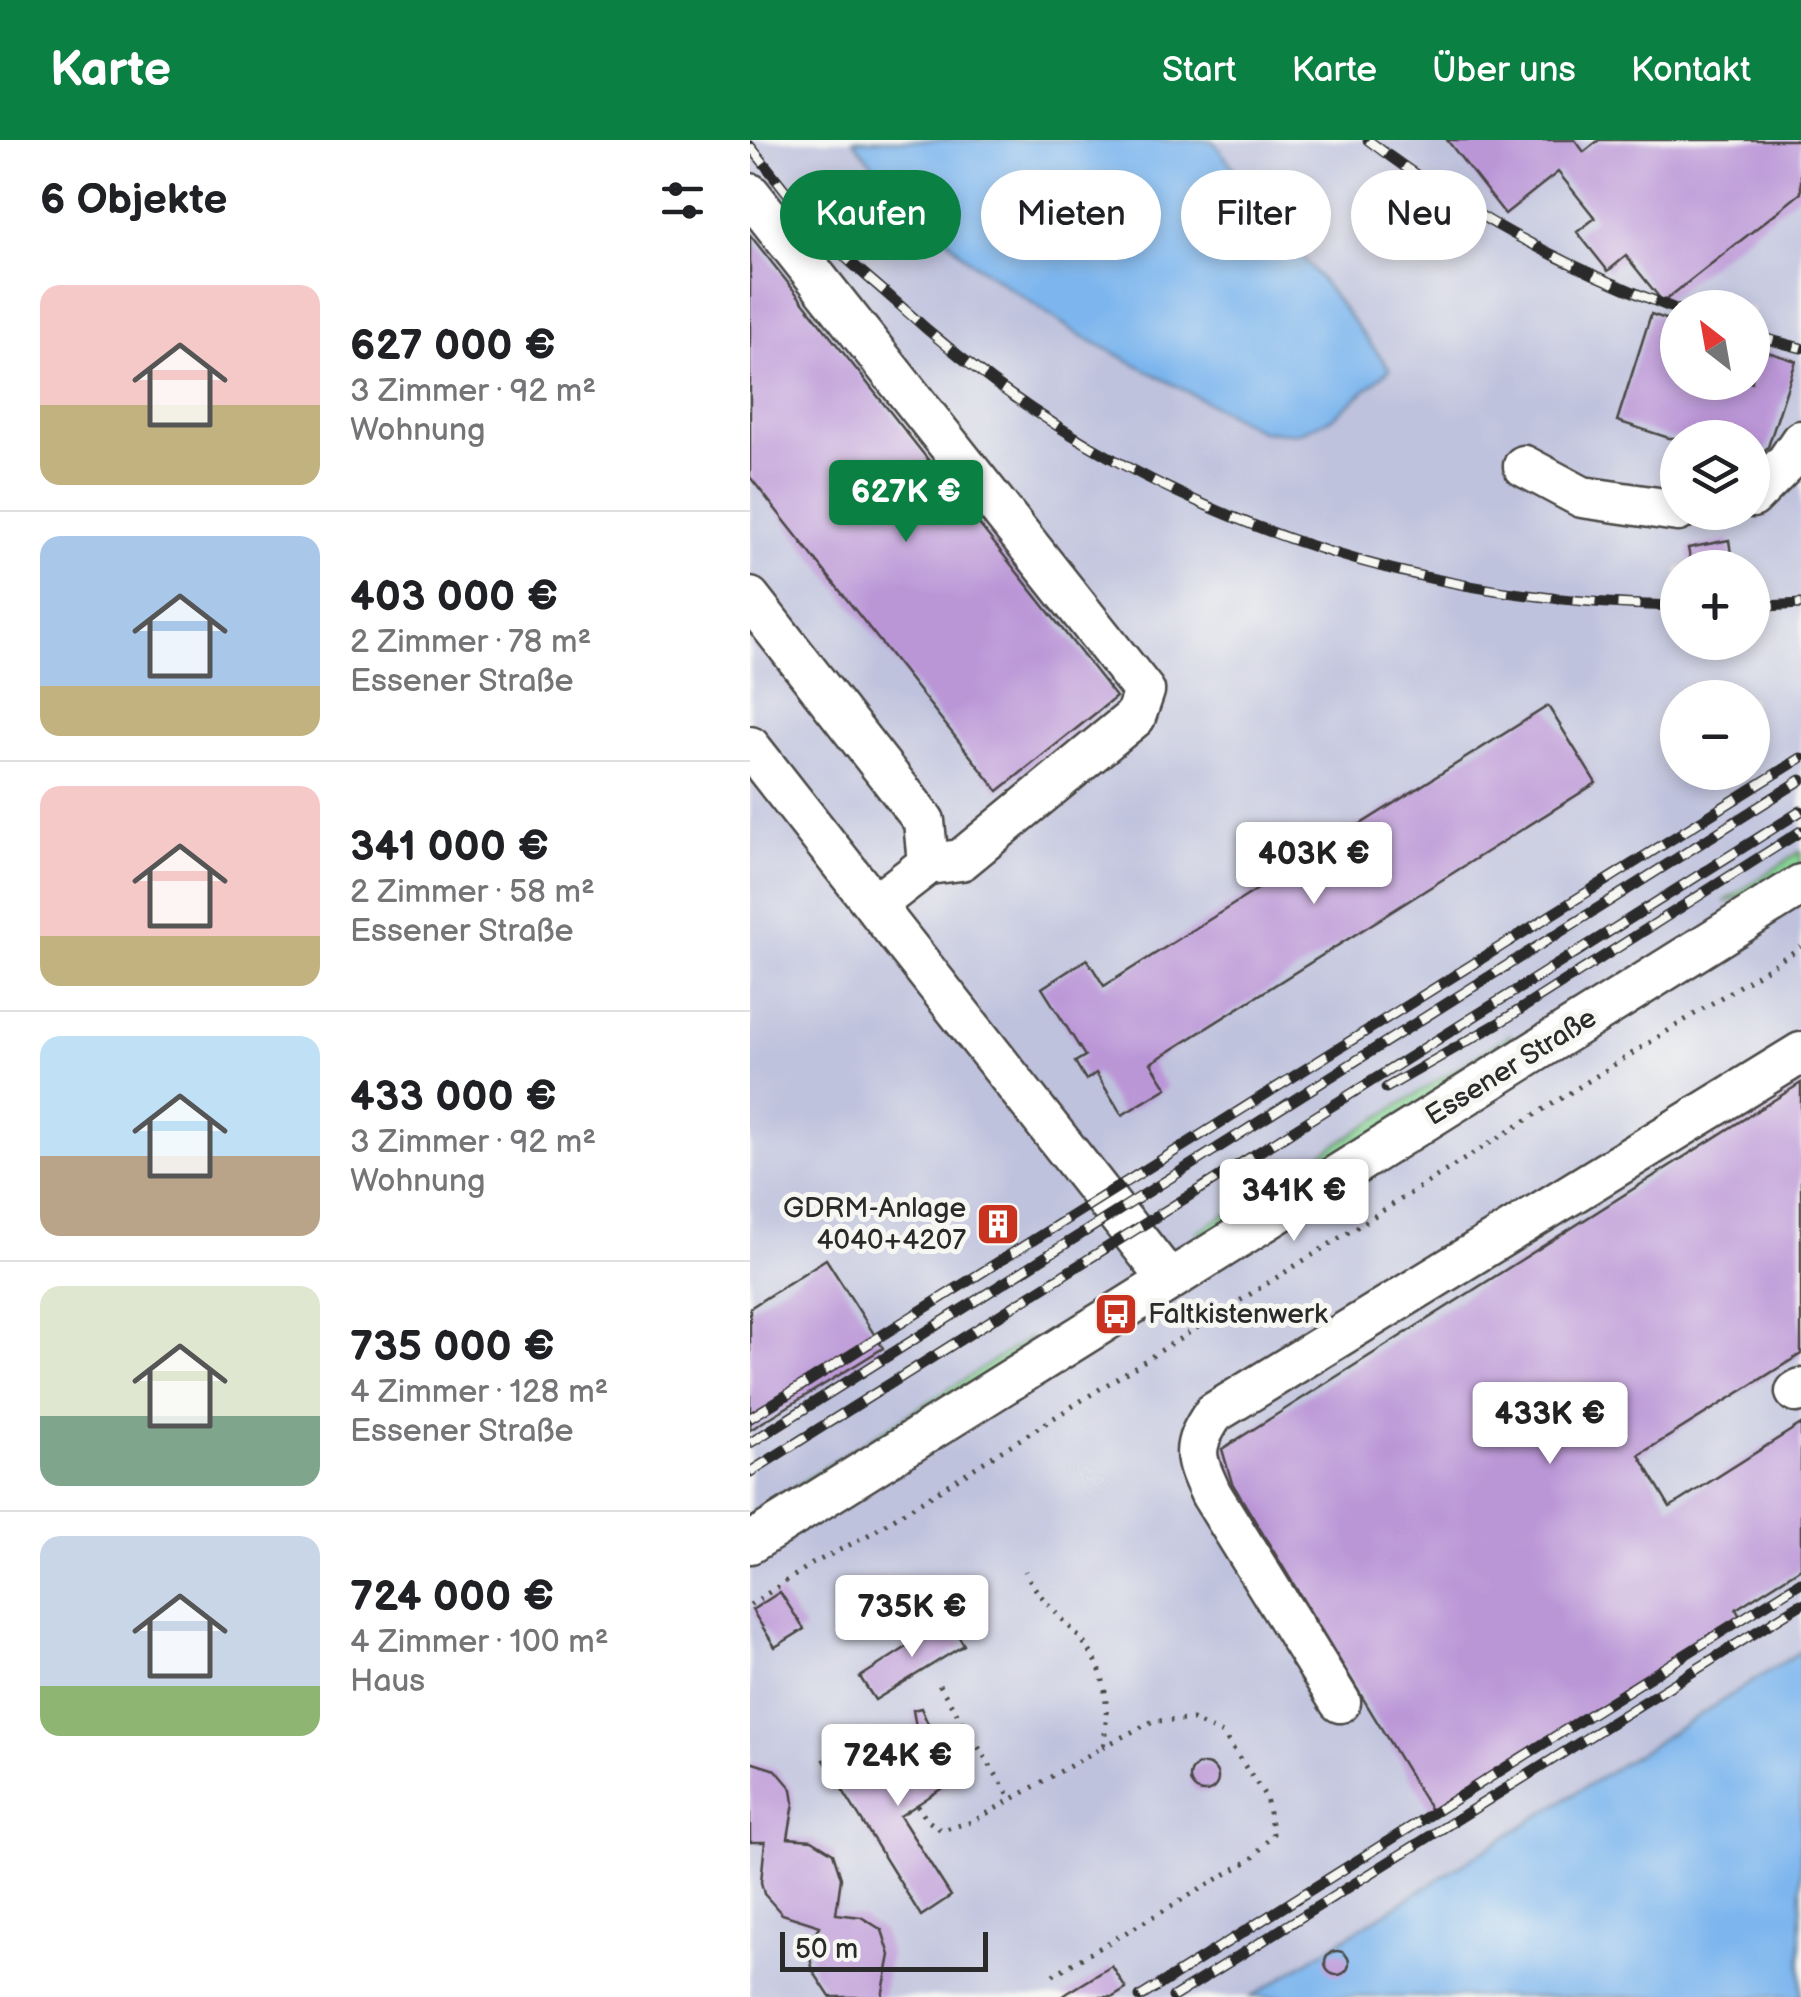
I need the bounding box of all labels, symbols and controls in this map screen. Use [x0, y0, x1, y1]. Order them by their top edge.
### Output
text: Karte [50, 42, 171, 99]
text: Start [1162, 49, 1237, 92]
text: Karte [1292, 49, 1377, 92]
text: Über uns [1432, 49, 1576, 92]
text: Kontakt [1631, 49, 1751, 92]
chip: Kaufen [780, 170, 961, 260]
chip: Mieten [981, 170, 1161, 260]
chip: Filter [1181, 170, 1331, 260]
chip: Neu [1351, 170, 1487, 260]
icon: filters [655, 173, 710, 228]
text: 6 Objekte [40, 175, 227, 226]
north arrow [1660, 290, 1770, 400]
map controls [1660, 290, 1770, 790]
text: 627 000 € [350, 321, 556, 372]
icon: home [120, 325, 240, 445]
text: 3 Zimmer · 92 m² [350, 372, 596, 411]
text: Wohnung [350, 411, 485, 450]
button: layers [1660, 420, 1770, 530]
pin: 627K € [825, 460, 987, 545]
text: 627K € [851, 473, 961, 512]
button: + [1660, 550, 1770, 660]
text: 403 000 € [350, 572, 558, 623]
icon: home [120, 576, 240, 696]
text: 2 Zimmer · 78 m² [350, 623, 591, 662]
text: Essener Straße [350, 662, 573, 701]
button: − [1660, 680, 1770, 790]
text: 341 000 € [350, 822, 549, 873]
pin: 403K € [1233, 822, 1395, 907]
icon: home [120, 826, 240, 946]
text: 403K € [1258, 835, 1370, 874]
text: 2 Zimmer · 58 m² [350, 873, 595, 912]
text: Essener Straße [350, 912, 573, 951]
street label: Essener Straße [1419, 1001, 1603, 1133]
text: 433 000 € [350, 1072, 557, 1123]
icon: home [120, 1076, 240, 1196]
text: 3 Zimmer · 92 m² [350, 1123, 596, 1162]
pin: 341K € [1213, 1159, 1375, 1244]
text: Wohnung [350, 1162, 485, 1201]
text: 341K € [1242, 1172, 1346, 1211]
place label: GDRM-Anlage 4040+4207 [783, 1192, 966, 1257]
building icon: GDRM-Anlage 4040+4207 [975, 1201, 1021, 1247]
bus stop icon: Faltkistenwerk [1093, 1291, 1139, 1337]
place label: Faltkistenwerk [1148, 1298, 1328, 1331]
text: 735 000 € [350, 1322, 555, 1373]
icon: home [120, 1326, 240, 1446]
text: 4 Zimmer · 128 m² [350, 1373, 608, 1412]
pin: 433K € [1469, 1382, 1631, 1467]
text: 433K € [1495, 1395, 1605, 1434]
text: Essener Straße [350, 1412, 573, 1451]
text: 724 000 € [350, 1572, 554, 1623]
pin: 735K € [831, 1575, 993, 1660]
icon: home [120, 1576, 240, 1696]
text: 735K € [857, 1588, 967, 1627]
text: 4 Zimmer · 100 m² [350, 1623, 609, 1662]
text: Haus [350, 1662, 425, 1701]
pin: 724K € [817, 1724, 979, 1809]
text: 724K € [844, 1737, 952, 1776]
scale bar [780, 1927, 988, 1972]
text: 50 m [795, 1933, 858, 1966]

